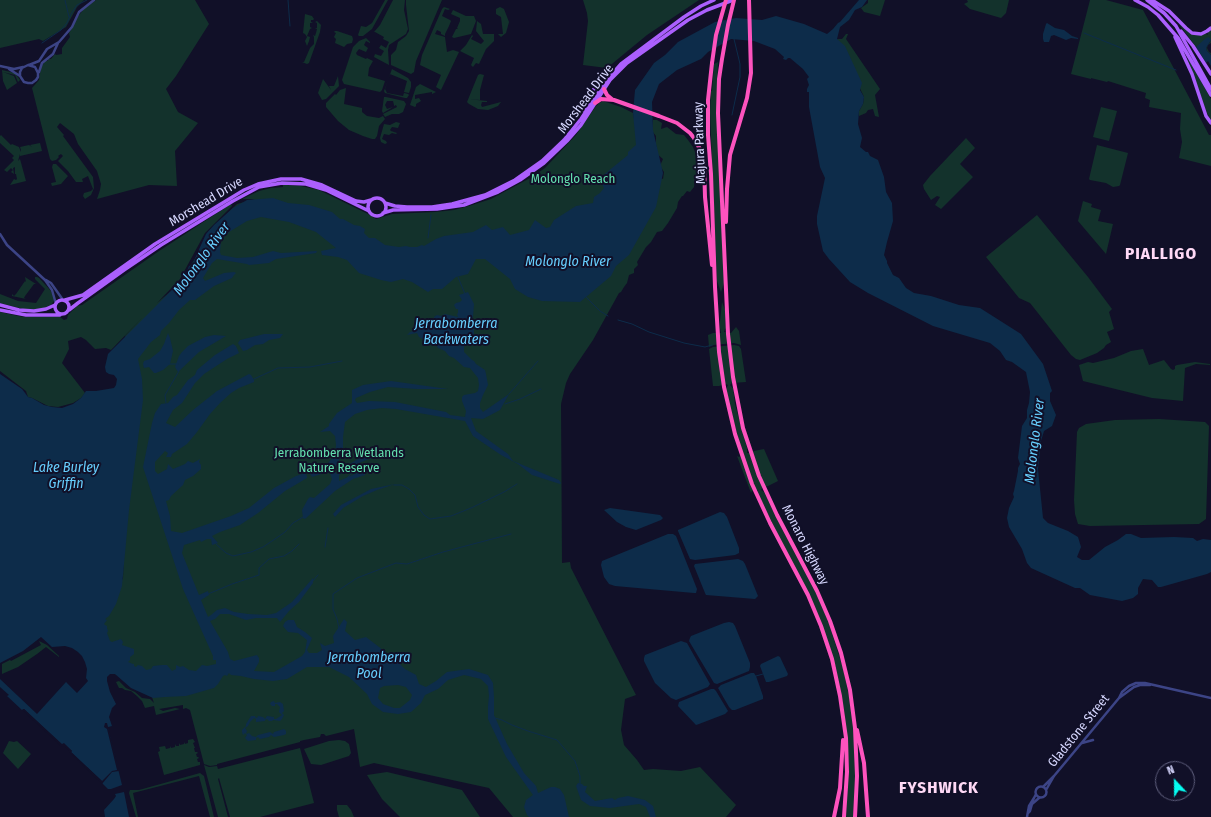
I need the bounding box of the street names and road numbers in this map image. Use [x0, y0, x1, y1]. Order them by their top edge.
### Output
street label: Morshead Drive [555, 61, 617, 137]
street label: Majura Parkway [691, 101, 709, 185]
street label: Morshead Drive [166, 174, 246, 230]
street label: Monaro Highway [778, 502, 832, 588]
street label: Gladstone Street [1045, 692, 1113, 770]

